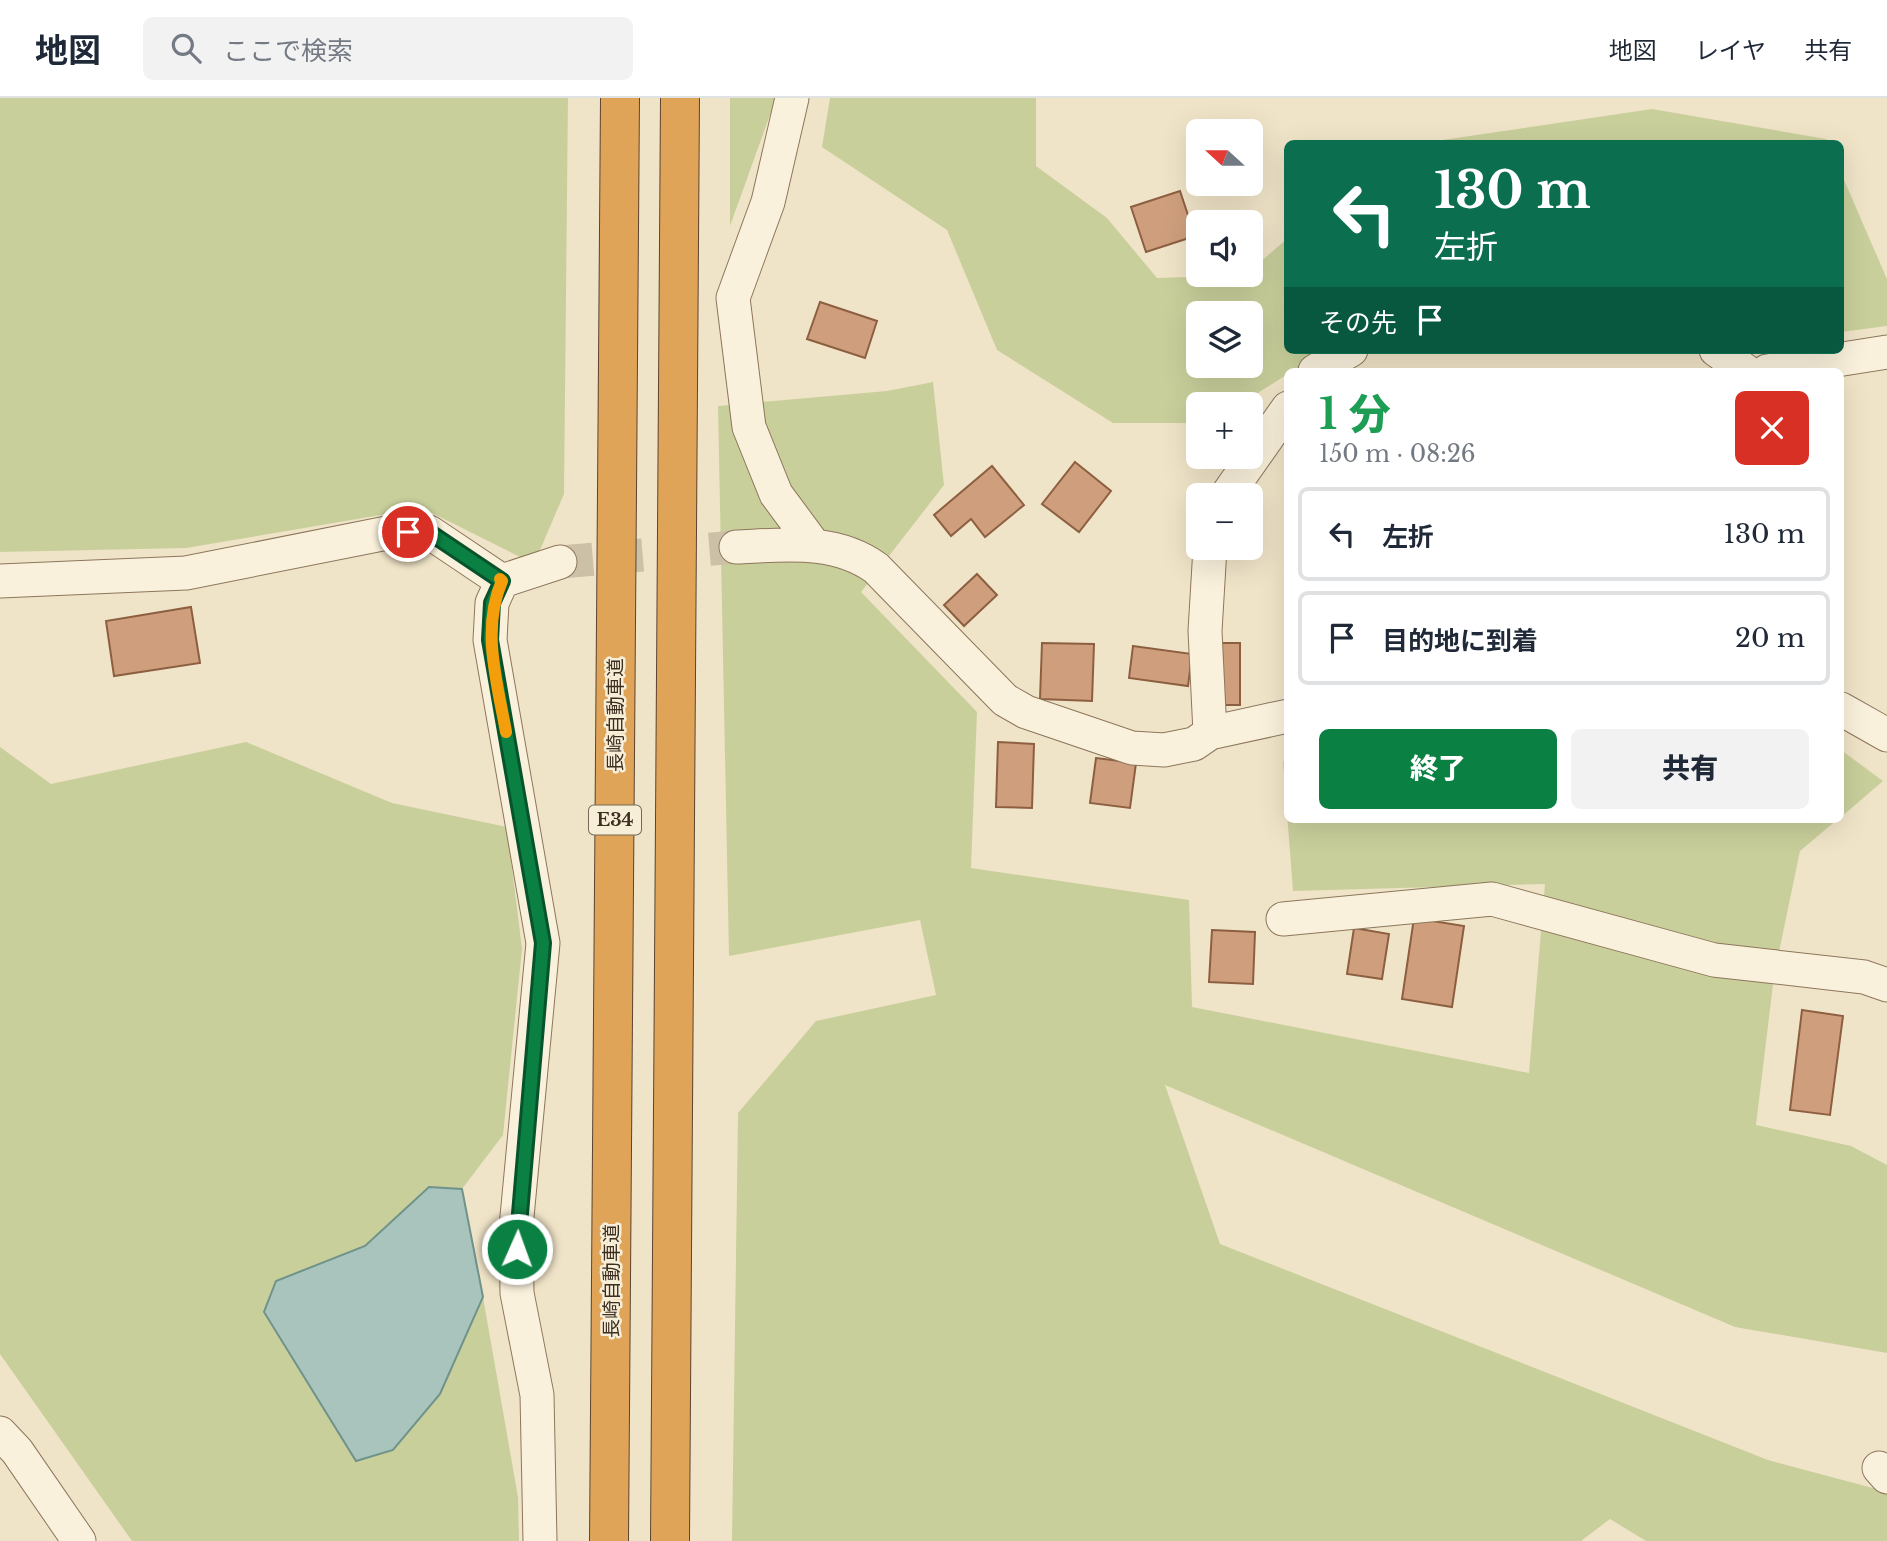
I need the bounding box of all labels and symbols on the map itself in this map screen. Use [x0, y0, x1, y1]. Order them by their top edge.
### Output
north arrow [1186, 119, 1264, 196]
pin [378, 502, 438, 562]
street label: 長崎自動車道 [604, 658, 627, 772]
road number: E34 [589, 806, 641, 834]
position arrow [480, 1212, 554, 1286]
street label: 長崎自動車道 [600, 1224, 623, 1338]

